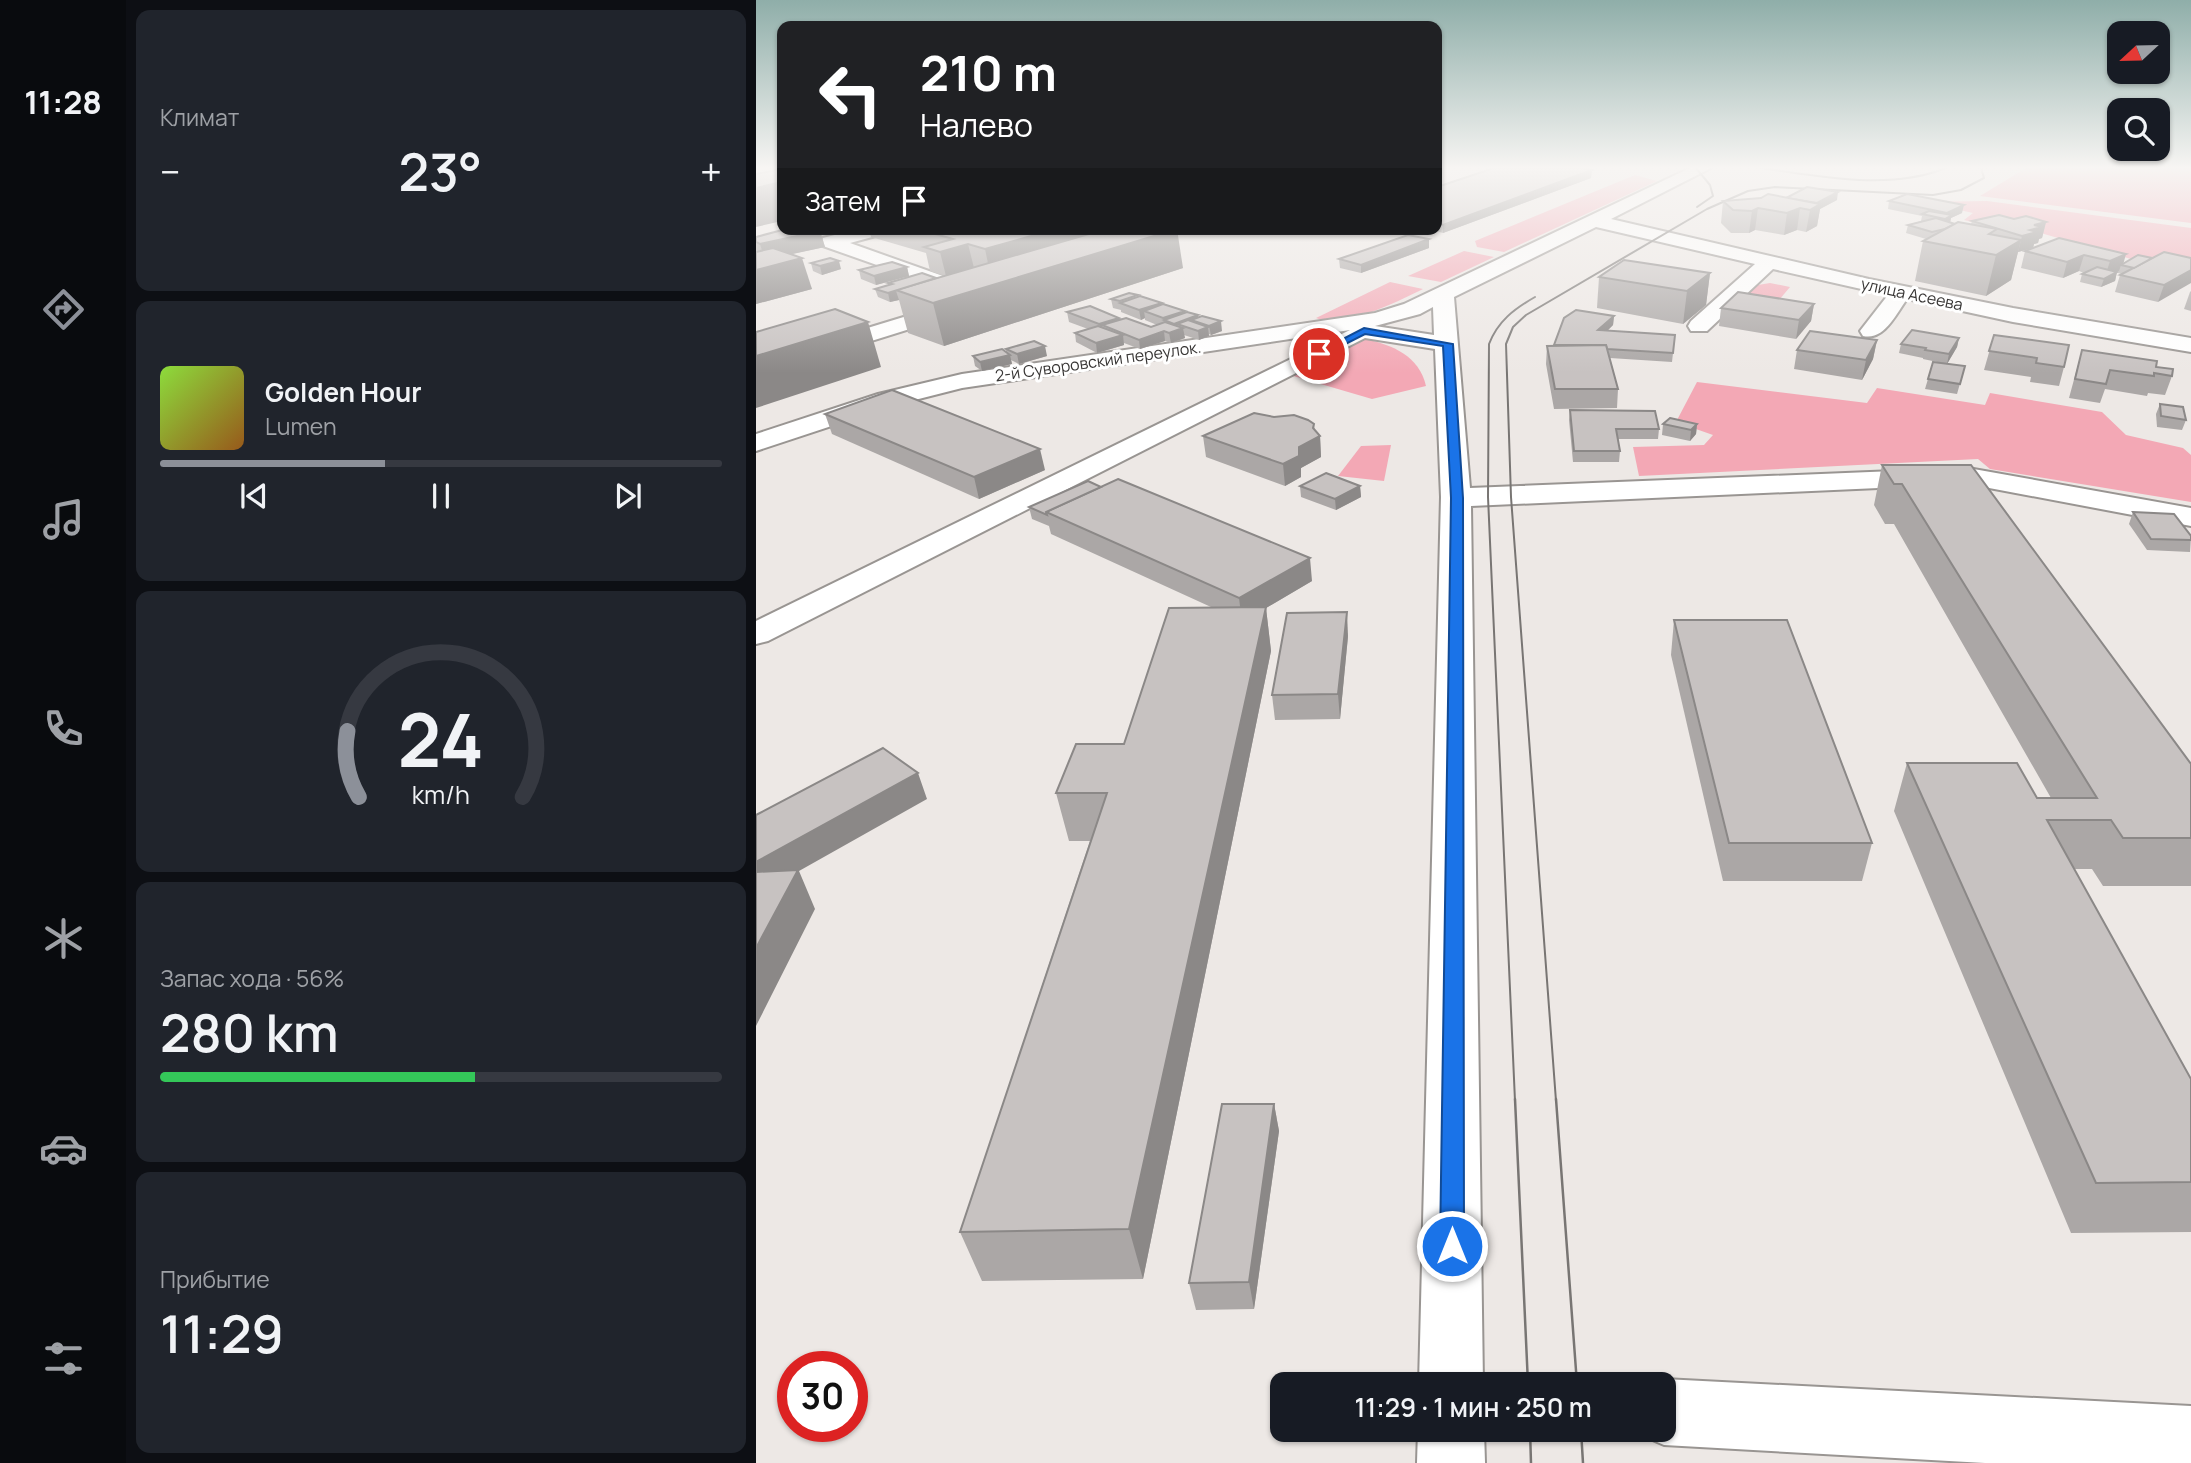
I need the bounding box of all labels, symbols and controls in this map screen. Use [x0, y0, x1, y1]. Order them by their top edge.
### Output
north arrow [2107, 21, 2170, 84]
map controls [2107, 21, 2170, 161]
text: 210 m [920, 39, 1057, 106]
icon: left [805, 49, 896, 140]
text: 11:28 [24, 80, 102, 124]
button: search [2107, 98, 2170, 161]
text: Климат [160, 101, 239, 133]
text: Налево [920, 103, 1033, 147]
text: 23° [398, 136, 482, 207]
text: − [160, 145, 181, 197]
text: + [700, 145, 722, 197]
icon: arrive [895, 182, 933, 220]
text: Затем [805, 183, 881, 219]
street label: улица Асеева [1859, 272, 1965, 316]
icon: directions [39, 285, 88, 334]
pin [1289, 324, 1349, 384]
icon: arrive [1300, 335, 1338, 373]
street label: 2-й Суворовский переулок. [994, 336, 1202, 386]
text: Golden Hour [265, 374, 422, 410]
text: Lumen [265, 410, 337, 442]
icon: previous [235, 477, 273, 515]
icon: pause [422, 477, 460, 515]
icon: next [609, 477, 647, 515]
icon: music [39, 495, 88, 544]
text: 24 [398, 690, 484, 790]
icon: phone [39, 704, 88, 753]
text: km/h [412, 777, 470, 812]
icon: climate [39, 914, 88, 963]
text: Запас хода · 56% [160, 962, 344, 994]
text: 280 km [160, 997, 339, 1068]
icon: car [39, 1124, 88, 1173]
position arrow [1415, 1209, 1489, 1283]
text: Прибытие [160, 1263, 270, 1295]
text: 11:29 [160, 1298, 284, 1369]
icon: filters [39, 1334, 88, 1383]
speed limit sign: 30 [777, 1351, 868, 1442]
text: 11:29 · 1 мин · 250 m [1354, 1389, 1592, 1425]

